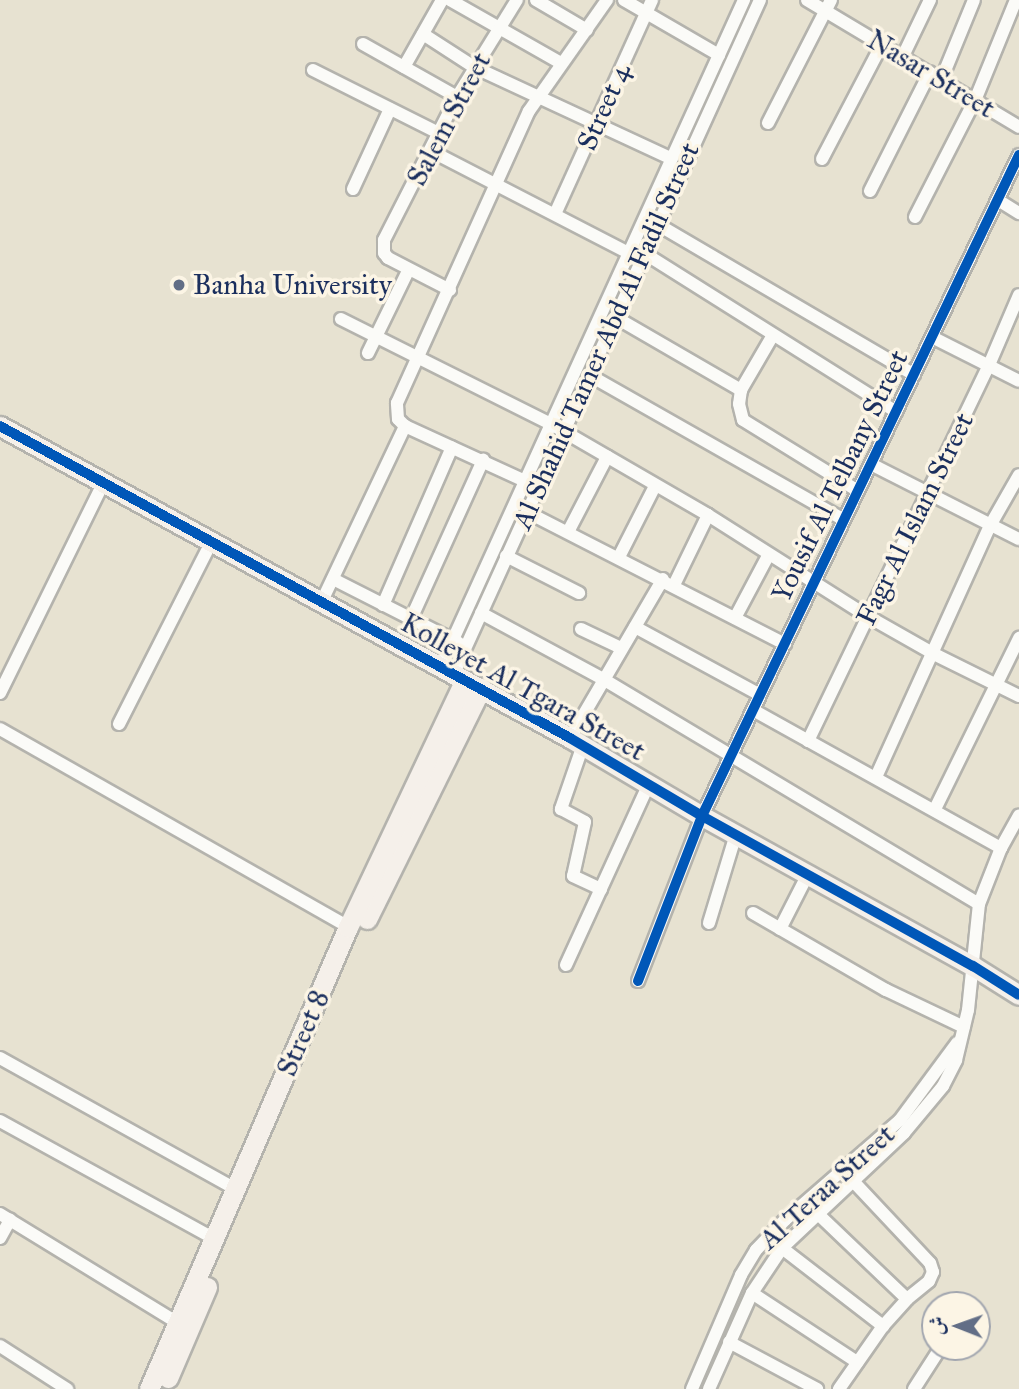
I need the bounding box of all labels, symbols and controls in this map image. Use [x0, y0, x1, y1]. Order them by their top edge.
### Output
street label: Nasar Street [861, 23, 1001, 125]
street label: Salem Street [400, 47, 498, 191]
street label: Street 4 [570, 59, 638, 155]
street label: Al Shahid Tamer Abd Al Fadil Street [505, 138, 707, 534]
place label: Banha University [193, 268, 392, 302]
marker: Banha University [171, 277, 187, 293]
street label: Yousif Al Telbany Street [764, 345, 916, 607]
street label: Fagr Al Islam Street [849, 407, 981, 631]
street label: Kolleyet Al Tgara Street [395, 606, 651, 768]
street label: Street 8 [270, 985, 336, 1081]
street label: Al Teraa Street [752, 1117, 902, 1257]
north arrow [921, 1291, 991, 1361]
text: ش [925, 1316, 948, 1335]

